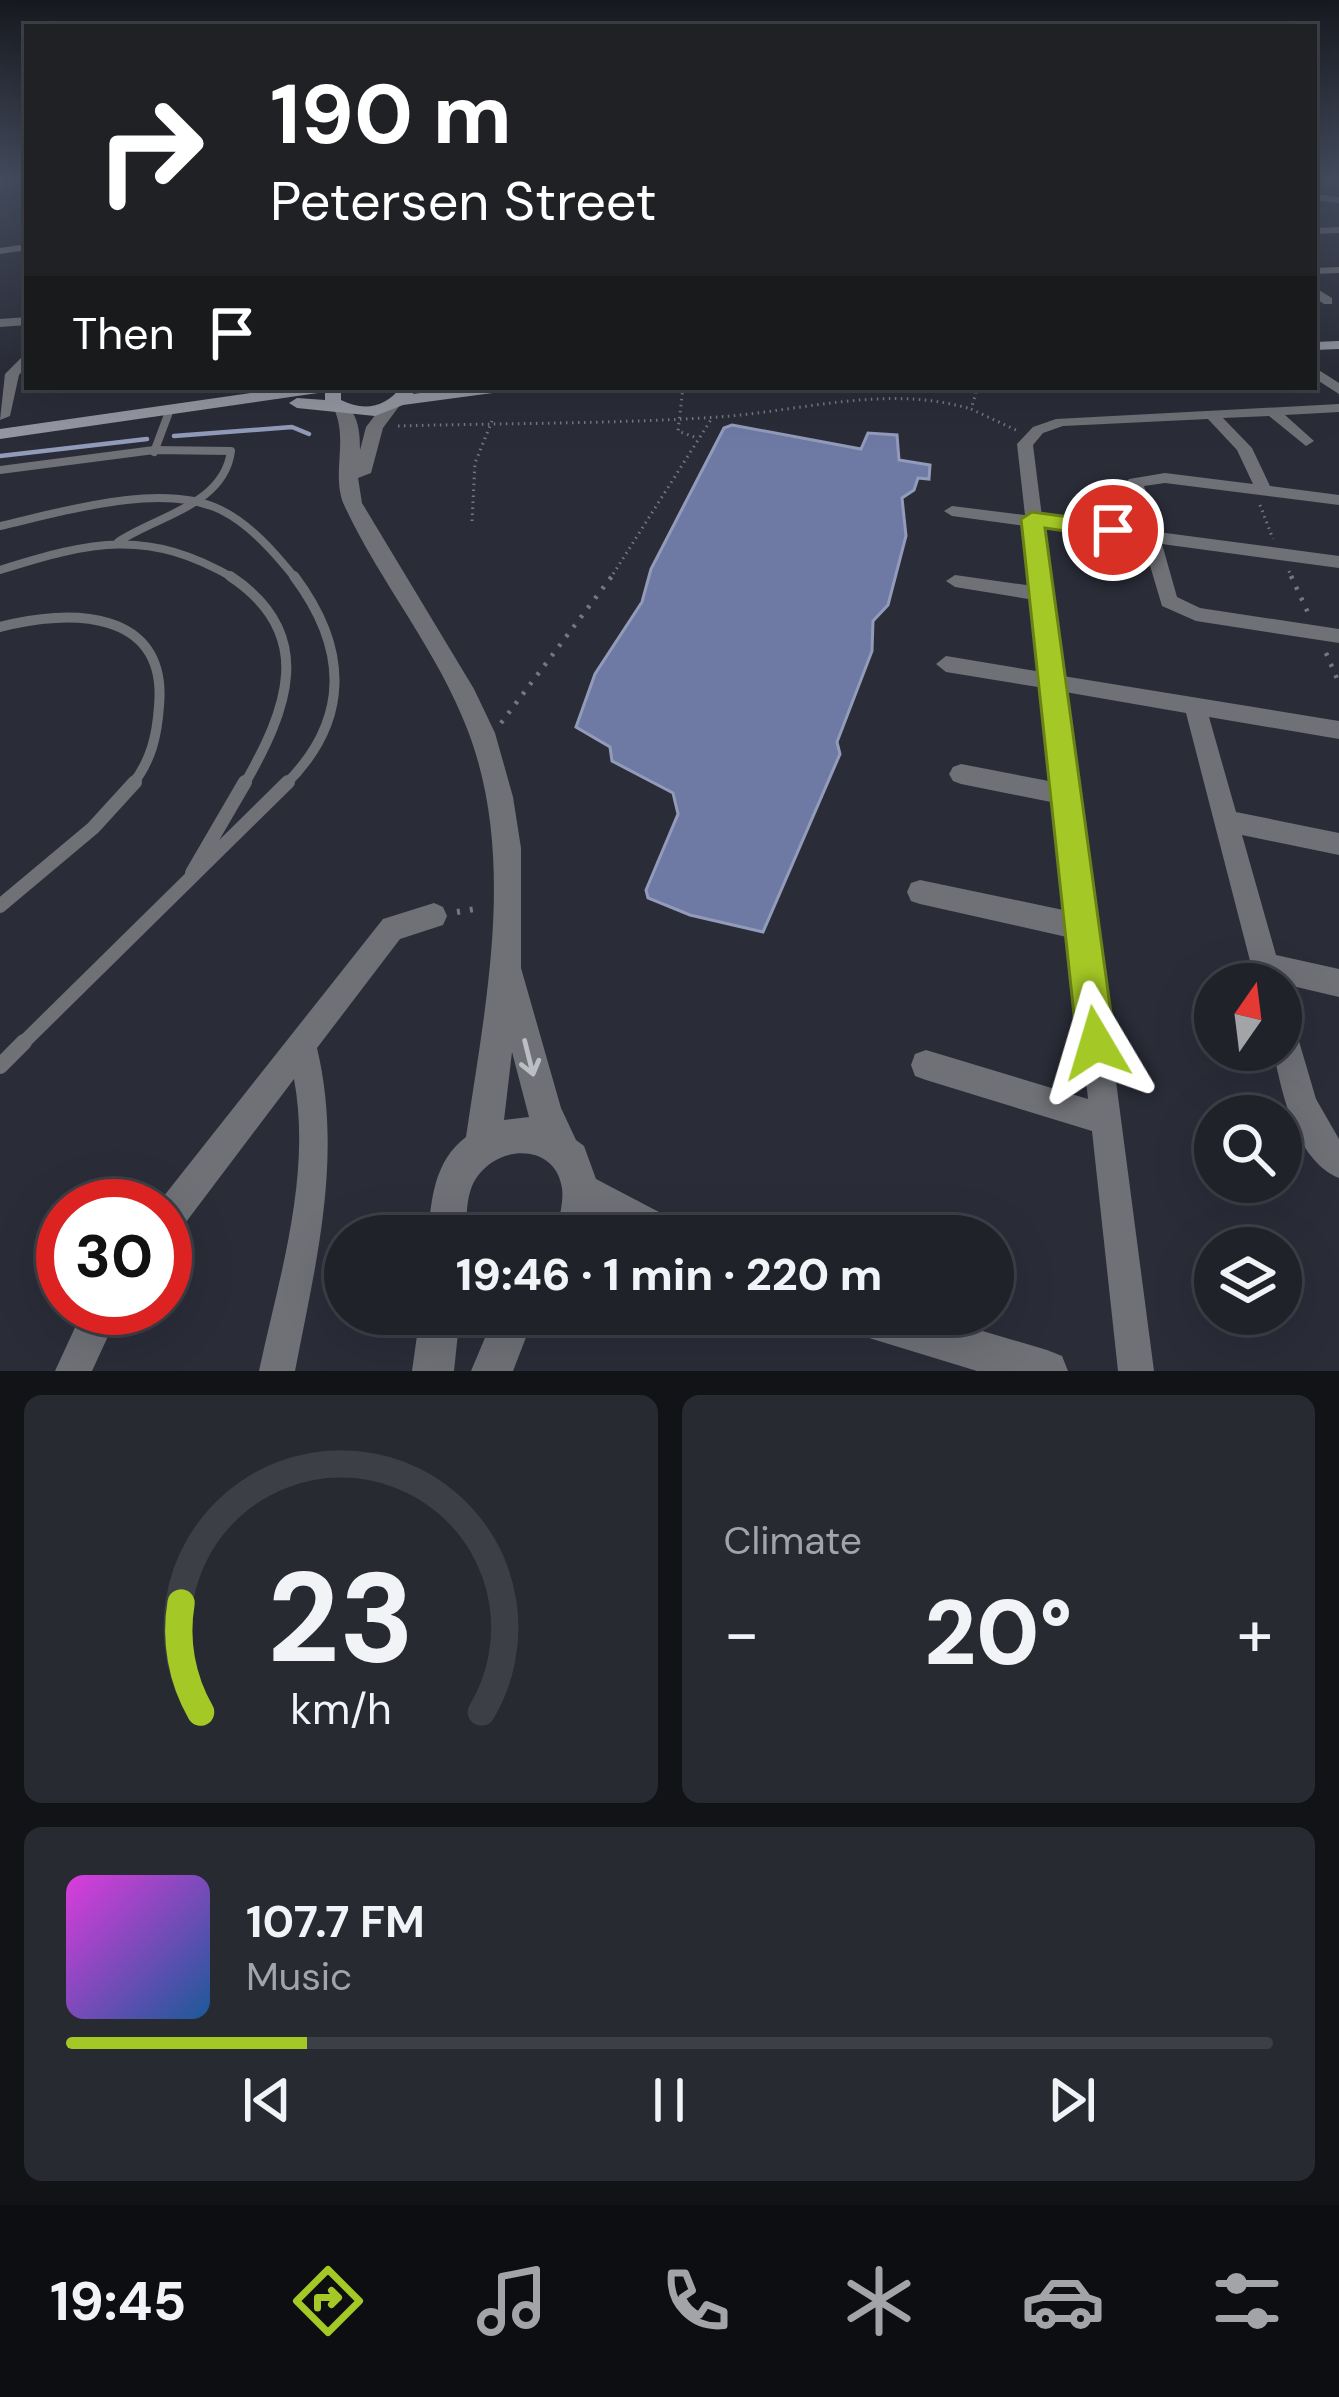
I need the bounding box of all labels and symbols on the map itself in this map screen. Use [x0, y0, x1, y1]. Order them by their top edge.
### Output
pin [1062, 479, 1164, 581]
north arrow [1194, 963, 1302, 1071]
position arrow [1033, 980, 1159, 1106]
one-way arrow [519, 1038, 541, 1076]
speed limit sign: 30 [36, 1179, 192, 1335]

